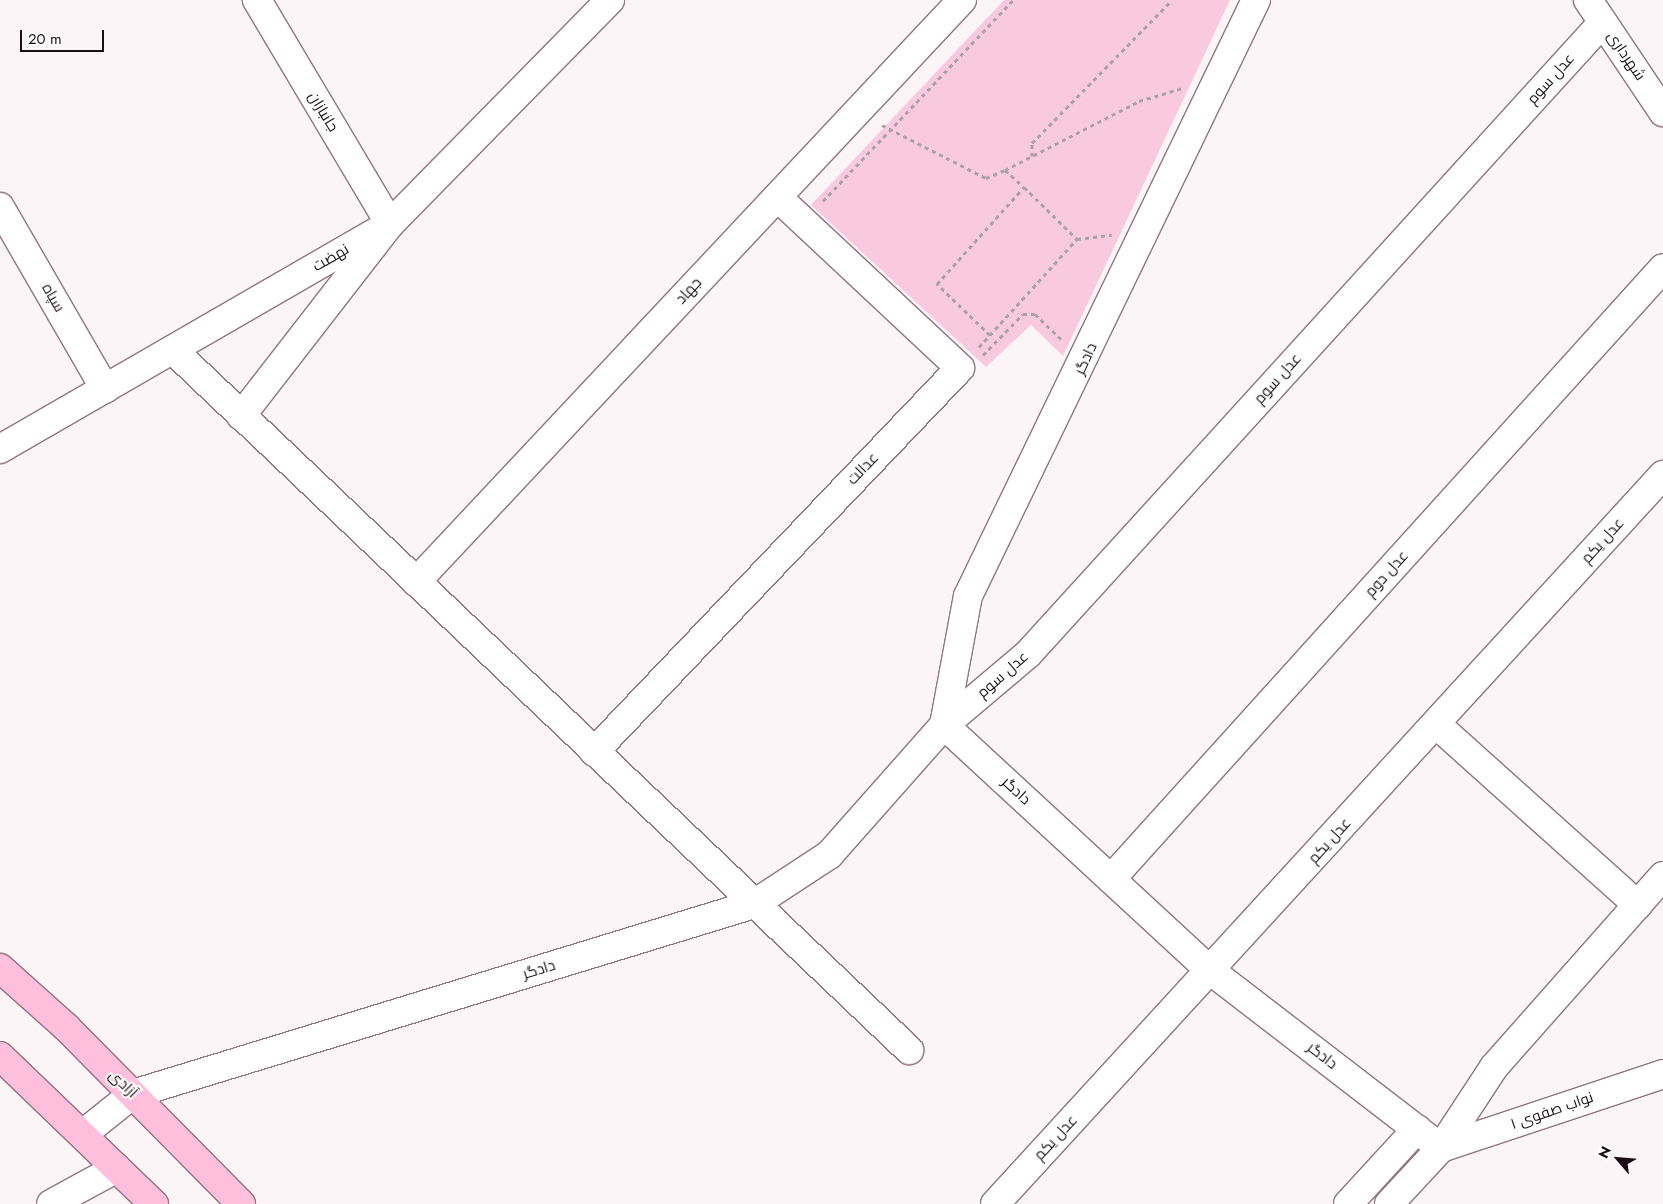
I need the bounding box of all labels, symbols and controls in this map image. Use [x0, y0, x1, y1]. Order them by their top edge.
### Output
scale bar [22, 20, 106, 52]
text: 20 m [28, 28, 62, 50]
street label: شهرداری [1603, 28, 1649, 84]
street label: عدل سوم [1524, 50, 1578, 108]
street label: جانبازان [304, 89, 342, 135]
street label: نهضت [310, 240, 352, 276]
street label: جهاد [672, 274, 706, 308]
street label: سپاه [38, 281, 68, 315]
street label: دادگر [1071, 340, 1101, 378]
street label: عدل سوم [1251, 350, 1305, 408]
street label: عدالت [844, 449, 882, 489]
street label: عدل یکم [1578, 514, 1628, 568]
street label: عدل دوم [1362, 547, 1412, 601]
street label: عدل سوم [974, 648, 1032, 702]
street label: دادگر [998, 773, 1034, 809]
street label: عدل یکم [1305, 814, 1355, 868]
street label: دادگر [521, 957, 557, 983]
street label: دادگر [1303, 1039, 1341, 1073]
street label: آزادی [105, 1066, 141, 1102]
street label: نواب صفوی ۱ [1508, 1088, 1596, 1134]
street label: عدل یکم [1031, 1112, 1081, 1164]
north arrow [1593, 1134, 1643, 1184]
text: N [1593, 1143, 1616, 1162]

